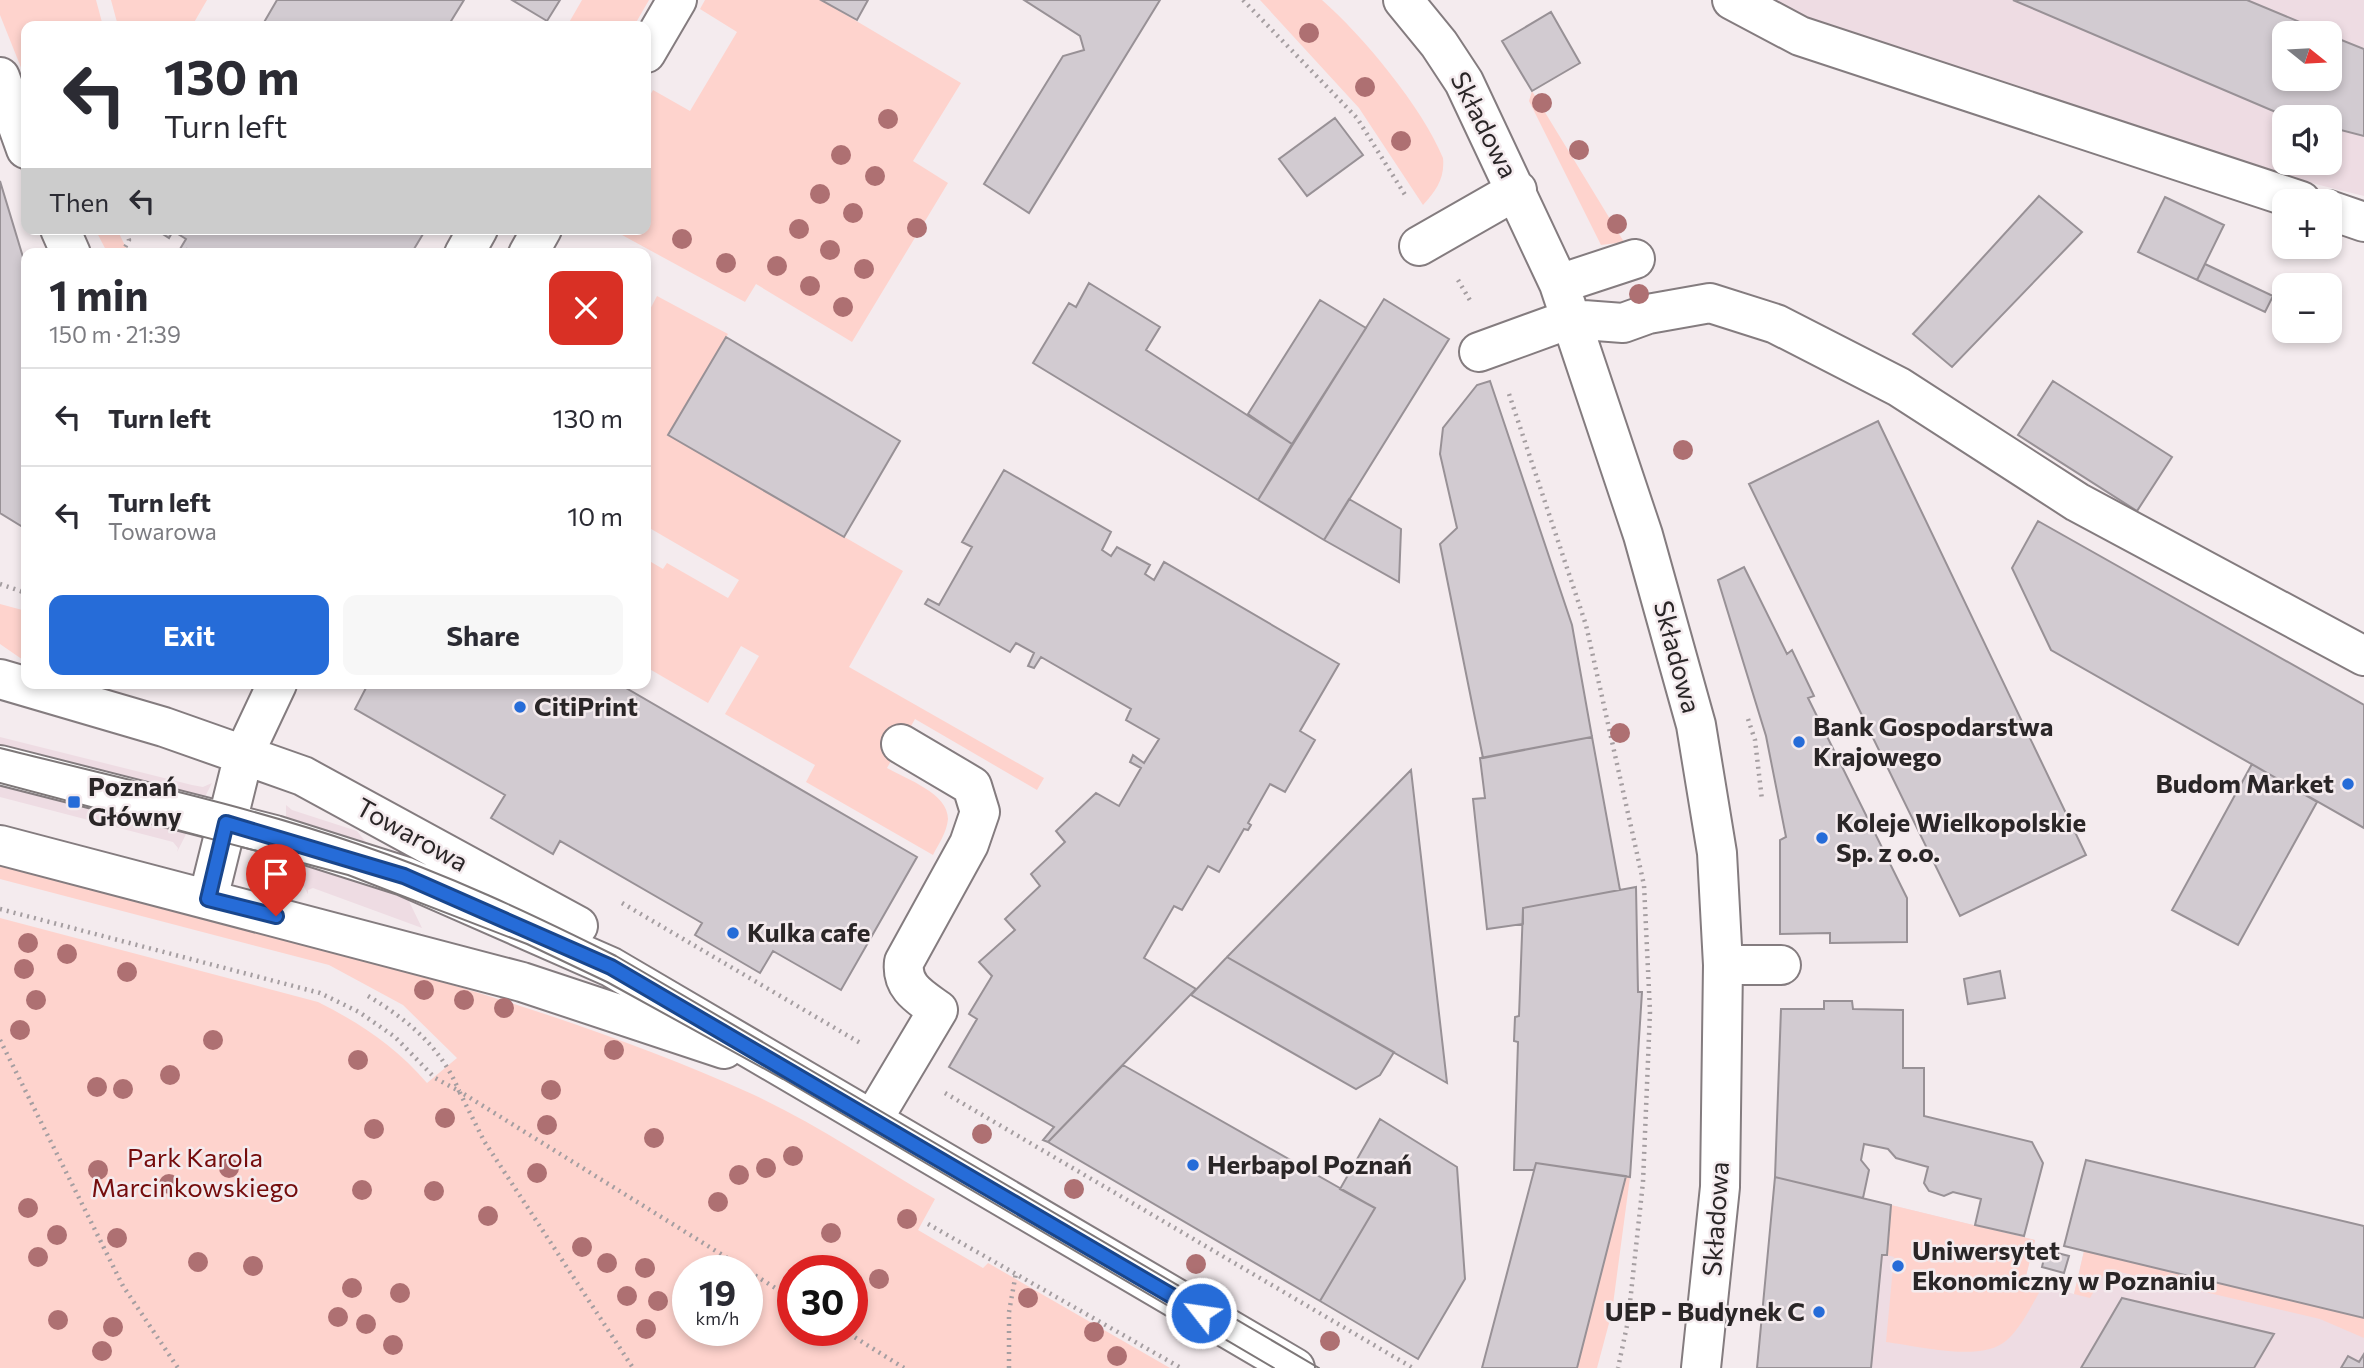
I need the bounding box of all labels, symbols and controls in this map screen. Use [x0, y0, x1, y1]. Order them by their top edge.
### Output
north arrow [2272, 21, 2342, 91]
map controls [2272, 21, 2342, 343]
text: 130 m [164, 45, 299, 105]
icon: left [49, 49, 140, 140]
street label: Składowa [1445, 66, 1525, 183]
text: Turn left [164, 105, 288, 145]
button: sound [2272, 105, 2342, 175]
icon: left [123, 182, 161, 220]
text: Then [49, 186, 109, 217]
button: + [2272, 189, 2342, 259]
text: 1 min [49, 268, 149, 320]
button: close [549, 271, 623, 345]
button: − [2272, 273, 2342, 343]
text: 150 m · 21:39 [49, 320, 181, 348]
icon: left [49, 398, 87, 436]
text: Turn left [108, 402, 211, 433]
text: 130 m [552, 402, 623, 433]
text: Turn left [108, 486, 211, 517]
icon: left [49, 496, 87, 534]
text: 10 m [567, 500, 623, 531]
text: Towarowa [108, 517, 217, 545]
button: Exit [49, 595, 329, 675]
button: Share [343, 595, 623, 675]
street label: Składowa [1649, 597, 1708, 716]
place label: CitiPrint [534, 690, 638, 721]
marker: CitiPrint [512, 699, 528, 715]
place label: Bank Gospodarstwa Krajowego [1813, 710, 2053, 771]
marker: Bank Gospodarstwa Krajowego [1791, 734, 1807, 750]
place label: Budom Market [2156, 767, 2334, 798]
place label: Poznań Główny [88, 770, 182, 831]
marker: Budom Market [2340, 776, 2356, 792]
street label: Towarowa [351, 790, 474, 877]
marker: Poznań Główny [66, 794, 82, 810]
place label: Koleje Wielkopolskie Sp. z o.o. [1836, 806, 2086, 867]
marker: Koleje Wielkopolskie Sp. z o.o. [1814, 830, 1830, 846]
pin [246, 844, 306, 916]
icon: arrive [257, 855, 295, 893]
place label: Kulka cafe [747, 916, 870, 947]
marker: Kulka cafe [725, 925, 741, 941]
park label: Park Karola Marcinkowskiego [91, 1141, 299, 1202]
place label: Herbapol Poznań [1207, 1148, 1412, 1179]
marker: Herbapol Poznań [1185, 1157, 1201, 1173]
street label: Składowa [1695, 1160, 1734, 1277]
place label: Uniwersytet Ekonomiczny w Poznaniu [1912, 1234, 2216, 1295]
speed limit sign: 30 [777, 1255, 868, 1346]
marker: Uniwersytet Ekonomiczny w Poznaniu [1890, 1258, 1906, 1274]
text: 19 [699, 1270, 736, 1313]
position arrow [1164, 1276, 1238, 1350]
place label: UEP - Budynek C [1605, 1295, 1805, 1326]
marker: UEP - Budynek C [1811, 1304, 1827, 1320]
text: km/h [696, 1307, 739, 1329]

